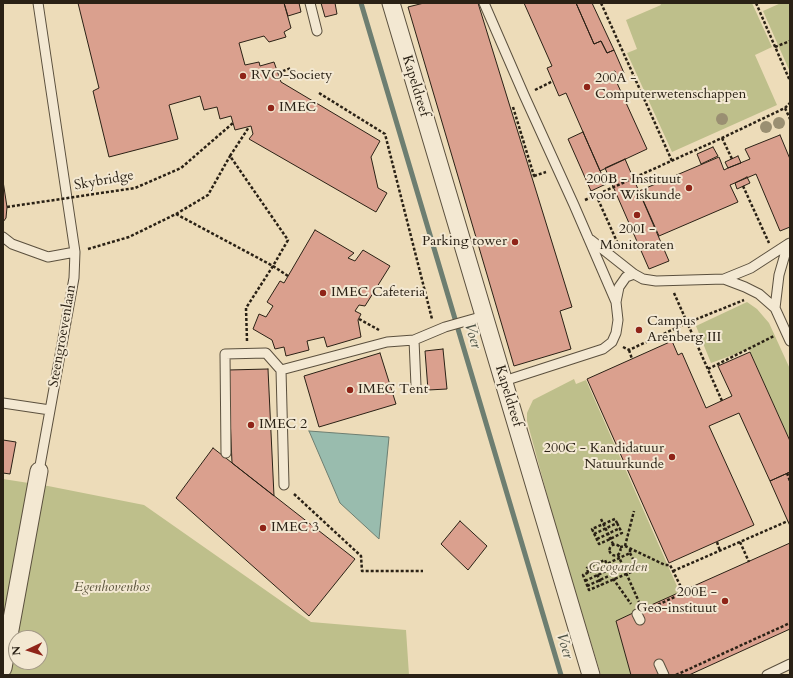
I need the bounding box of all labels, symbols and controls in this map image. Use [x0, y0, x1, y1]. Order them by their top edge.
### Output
street label: Kapeldreef [398, 53, 432, 119]
place label: RVO-Society [251, 68, 332, 84]
marker: RVO-Society [238, 71, 248, 81]
place label: 200A - Computerwetenschappen [595, 71, 746, 104]
marker: 200A - Computerwetenschappen [582, 82, 592, 92]
place label: IMEC [279, 100, 316, 116]
marker: IMEC [266, 103, 276, 113]
street label: Skybridge [73, 168, 135, 194]
place label: 200B - Instituut voor Wiskunde [586, 172, 681, 204]
marker: 200B - Instituut voor Wiskunde [684, 183, 694, 193]
marker: 200I - Monitoraten [632, 210, 642, 220]
place label: 200I - Monitoraten [600, 222, 674, 254]
place label: Parking tower [422, 234, 507, 250]
marker: Parking tower [510, 237, 520, 247]
street label: Steengroevenlaan [46, 283, 80, 389]
place label: IMEC Cafeteria [331, 285, 425, 301]
marker: IMEC Cafeteria [318, 288, 328, 298]
place label: Campus Arenberg III [647, 314, 721, 346]
water label: Voer [460, 321, 484, 351]
marker: Campus Arenberg III [634, 325, 644, 335]
street label: Kapeldreef [491, 363, 525, 429]
place label: IMEC Tent [358, 382, 428, 398]
marker: IMEC Tent [345, 385, 355, 395]
place label: IMEC 2 [259, 417, 307, 433]
marker: IMEC 2 [246, 420, 256, 430]
place label: 200C - Kandidatuur Natuurkunde [544, 441, 664, 474]
marker: 200C - Kandidatuur Natuurkunde [667, 452, 677, 462]
place label: IMEC 3 [271, 520, 319, 536]
marker: IMEC 3 [258, 523, 268, 533]
park label: Geogarden [589, 560, 647, 576]
park label: Egenhovenbos [74, 580, 150, 596]
place label: 200E - Geo-instituut [637, 585, 717, 618]
marker: 200E - Geo-instituut [720, 596, 730, 606]
north arrow [8, 630, 48, 670]
water label: Voer [552, 631, 576, 661]
text: N [9, 646, 24, 656]

